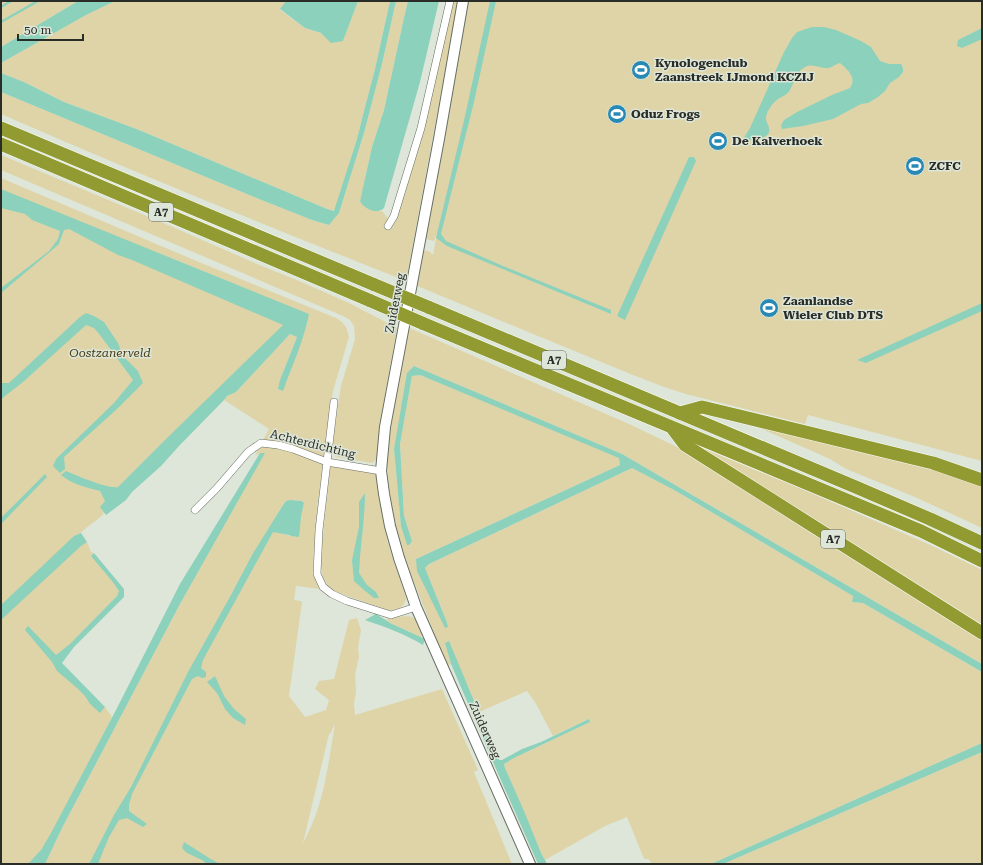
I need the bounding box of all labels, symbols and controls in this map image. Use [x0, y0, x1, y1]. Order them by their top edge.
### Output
scale bar [18, 16, 83, 42]
text: 50 m [24, 23, 51, 37]
place label: Kynologenclub Zaanstreek IJmond KCZIJ [655, 56, 814, 84]
sports icon: Kynologenclub Zaanstreek IJmond KCZIJ [630, 59, 652, 81]
sports icon: Oduz Frogs [606, 103, 628, 125]
place label: Oduz Frogs [631, 107, 700, 121]
sports icon: De Kalverhoek [707, 130, 729, 152]
place label: De Kalverhoek [732, 134, 823, 148]
sports icon: ZCFC [904, 155, 926, 177]
place label: ZCFC [929, 159, 961, 173]
road number: A7 [149, 203, 173, 221]
street label: Zuiderweg [382, 271, 408, 334]
place label: Zaanlandse Wieler Club DTS [783, 294, 883, 322]
sports icon: Zaanlandse Wieler Club DTS [758, 297, 780, 319]
park label: Oostzanerveld [69, 346, 151, 360]
road number: A7 [542, 351, 566, 369]
street label: Achterdichting [269, 427, 357, 461]
road number: A7 [821, 530, 845, 548]
street label: Zuiderweg [466, 699, 504, 761]

